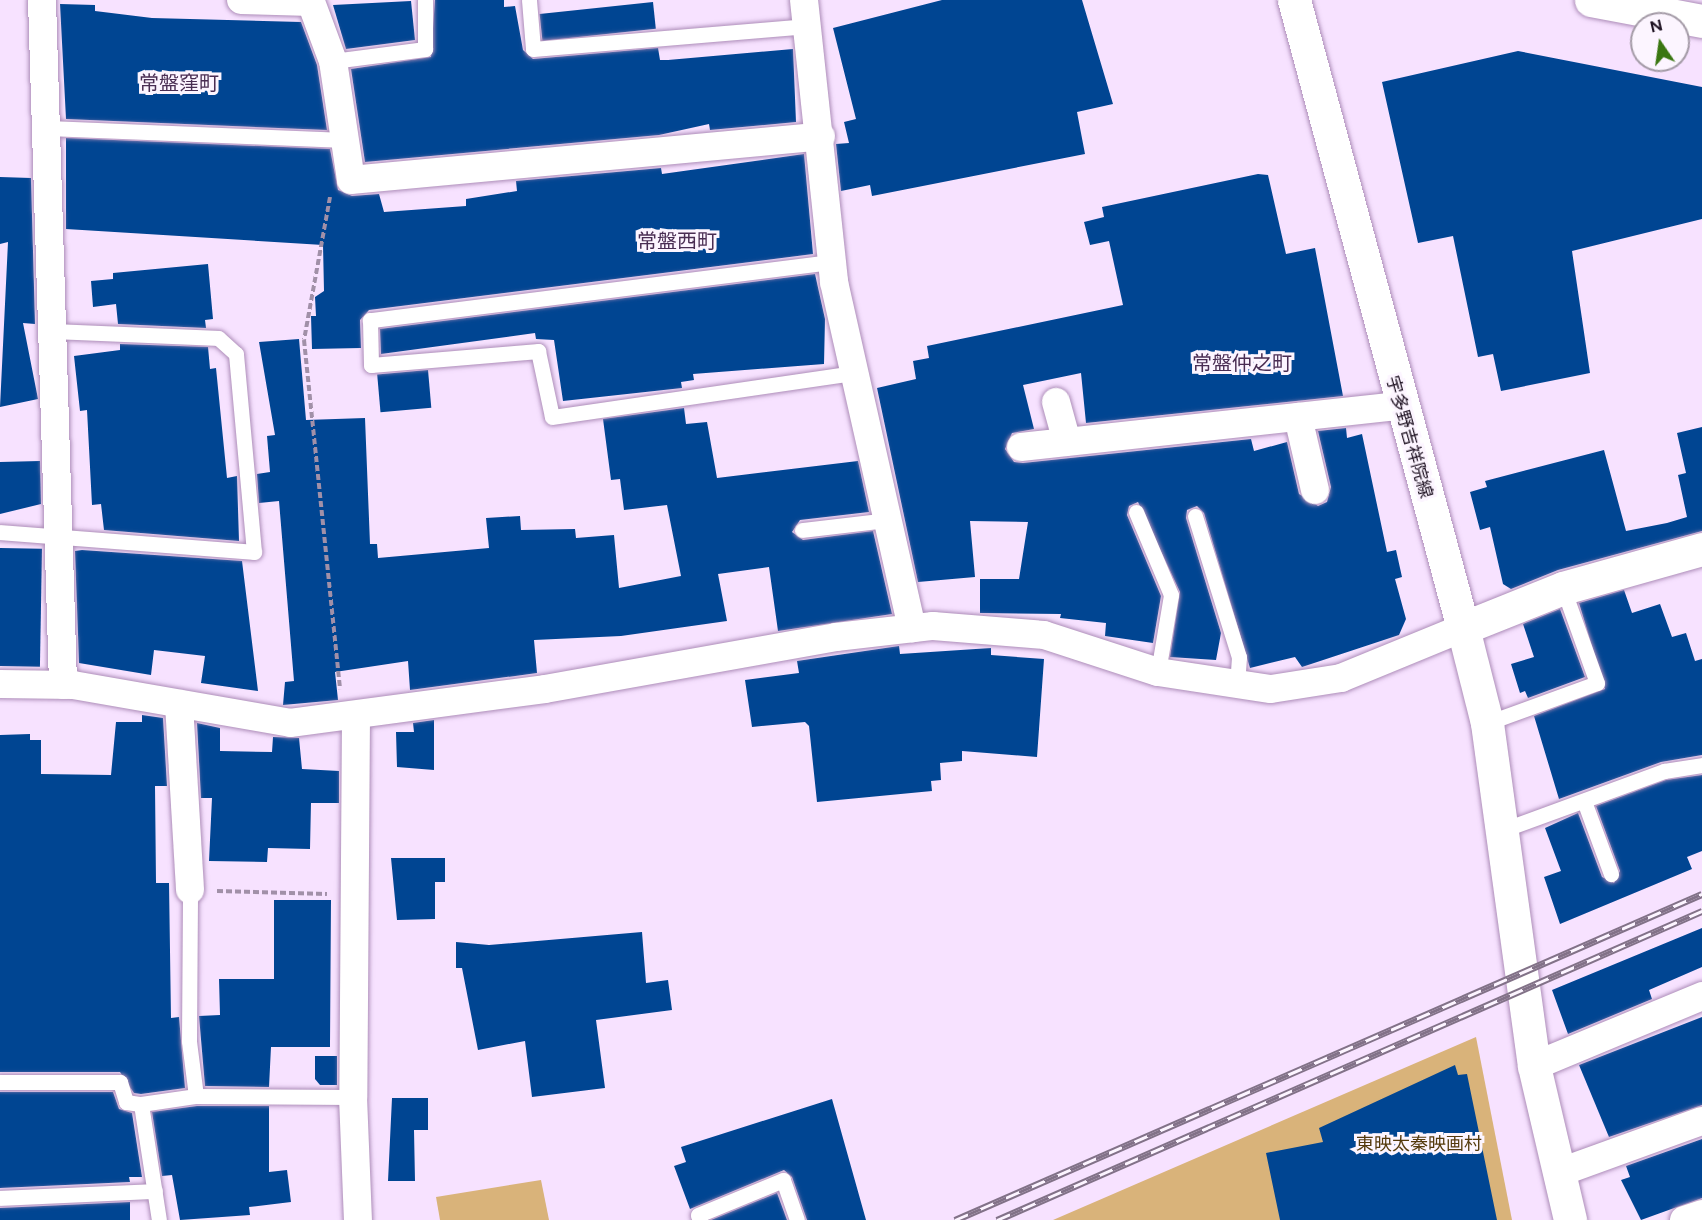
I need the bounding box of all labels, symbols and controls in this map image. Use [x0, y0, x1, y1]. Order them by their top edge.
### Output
north arrow [1630, 12, 1690, 72]
text: N [1648, 15, 1664, 37]
district label: 常盤窪町 [139, 71, 219, 95]
district label: 常盤西町 [637, 229, 717, 253]
district label: 常盤仲之町 [1192, 351, 1292, 375]
street label: 宇多野吉祥院線 [1381, 373, 1437, 501]
park label: 東映太秦映画村 [1356, 1133, 1482, 1155]

